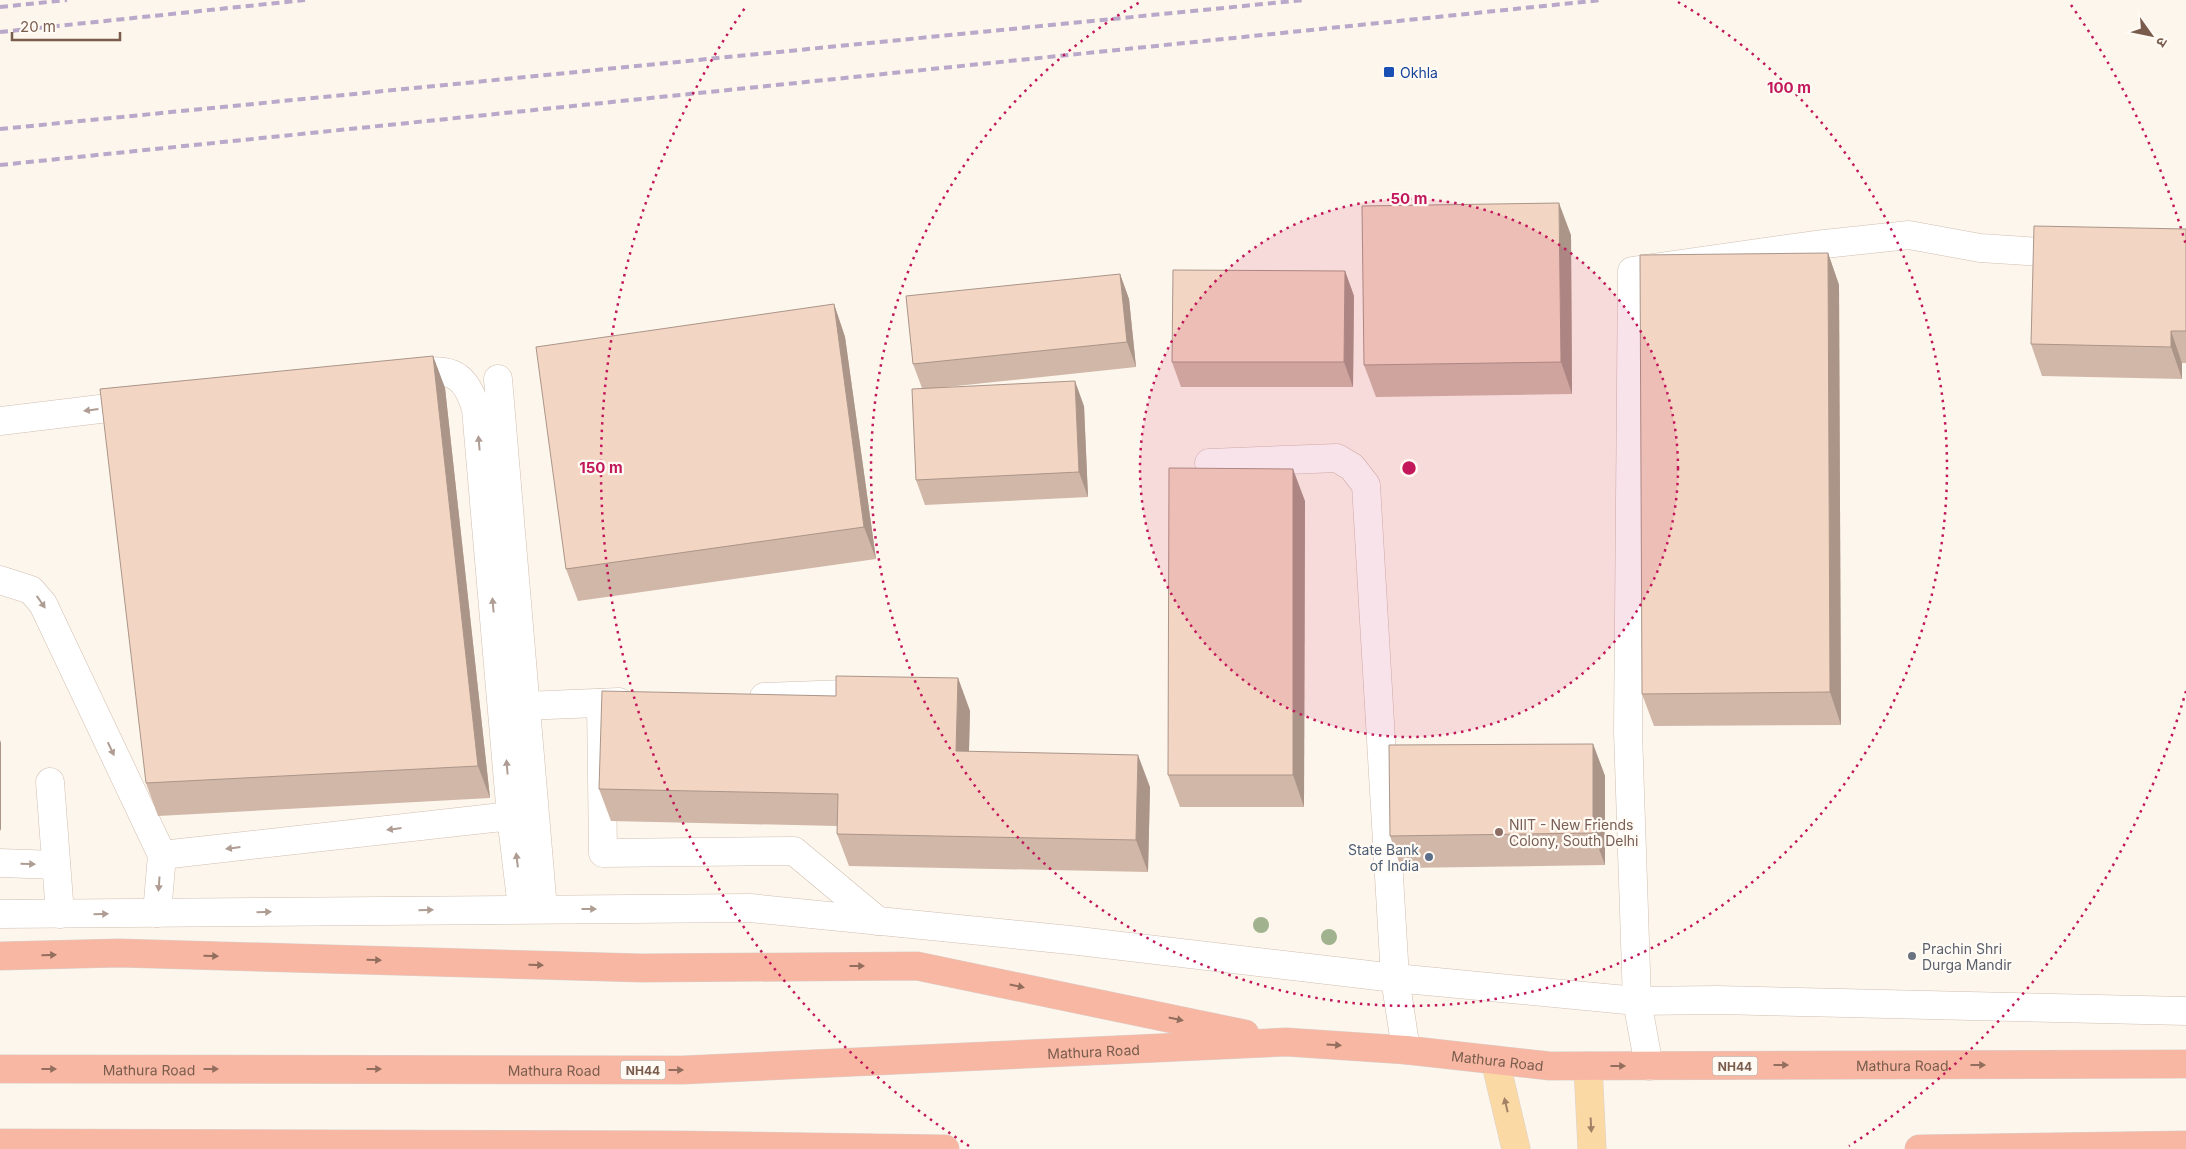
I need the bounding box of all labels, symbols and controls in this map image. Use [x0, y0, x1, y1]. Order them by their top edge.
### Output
scale bar [12, 10, 120, 42]
north arrow [2126, 10, 2176, 60]
text: 20 m [20, 17, 56, 36]
text: उ [2153, 34, 2172, 51]
place label: Okhla [1400, 64, 1438, 81]
marker: Okhla [1382, 65, 1396, 79]
text: 100 m [1767, 78, 1811, 97]
text: 50 m [1391, 189, 1427, 208]
one-way arrow [83, 406, 99, 414]
one-way arrow [475, 435, 483, 451]
text: 150 m [579, 458, 623, 477]
centre of rings [1400, 459, 1418, 477]
one-way arrow [36, 596, 46, 609]
one-way arrow [489, 597, 497, 613]
one-way arrow [108, 742, 116, 756]
one-way arrow [503, 759, 511, 775]
place label: NIIT - New Friends Colony, South Delhi [1509, 816, 1638, 849]
one-way arrow [386, 825, 402, 833]
marker: NIIT - New Friends Colony, South Delhi [1493, 826, 1505, 838]
place label: State Bank of India [1348, 841, 1419, 874]
one-way arrow [224, 844, 240, 852]
marker: State Bank of India [1423, 851, 1435, 863]
one-way arrow [513, 852, 521, 868]
one-way arrow [20, 860, 36, 868]
one-way arrow [155, 876, 163, 892]
one-way arrow [581, 905, 597, 913]
one-way arrow [418, 906, 434, 914]
one-way arrow [256, 908, 272, 916]
one-way arrow [93, 910, 109, 918]
place label: Prachin Shri Durga Mandir [1922, 940, 2012, 973]
marker: Prachin Shri Durga Mandir [1906, 950, 1918, 962]
one-way arrow [41, 951, 57, 959]
one-way arrow [203, 952, 219, 960]
one-way arrow [366, 956, 382, 964]
one-way arrow [528, 961, 544, 969]
one-way arrow [849, 962, 865, 970]
one-way arrow [1009, 983, 1025, 991]
one-way arrow [1169, 1016, 1185, 1024]
street label: Mathura Road [1047, 1040, 1140, 1062]
one-way arrow [1327, 1042, 1343, 1050]
street label: Mathura Road [1451, 1047, 1544, 1074]
road number: NH44 [1712, 1056, 1758, 1076]
street label: Mathura Road [1856, 1056, 1949, 1074]
road number: NH44 [620, 1060, 666, 1080]
street label: Mathura Road [103, 1061, 195, 1078]
street label: Mathura Road [508, 1061, 600, 1078]
one-way arrow [1773, 1061, 1789, 1069]
one-way arrow [1971, 1061, 1987, 1069]
one-way arrow [1611, 1062, 1627, 1070]
one-way arrow [41, 1065, 57, 1073]
one-way arrow [203, 1065, 219, 1073]
one-way arrow [366, 1065, 382, 1073]
one-way arrow [668, 1066, 684, 1074]
one-way arrow [1501, 1096, 1509, 1112]
one-way arrow [1588, 1117, 1596, 1133]

